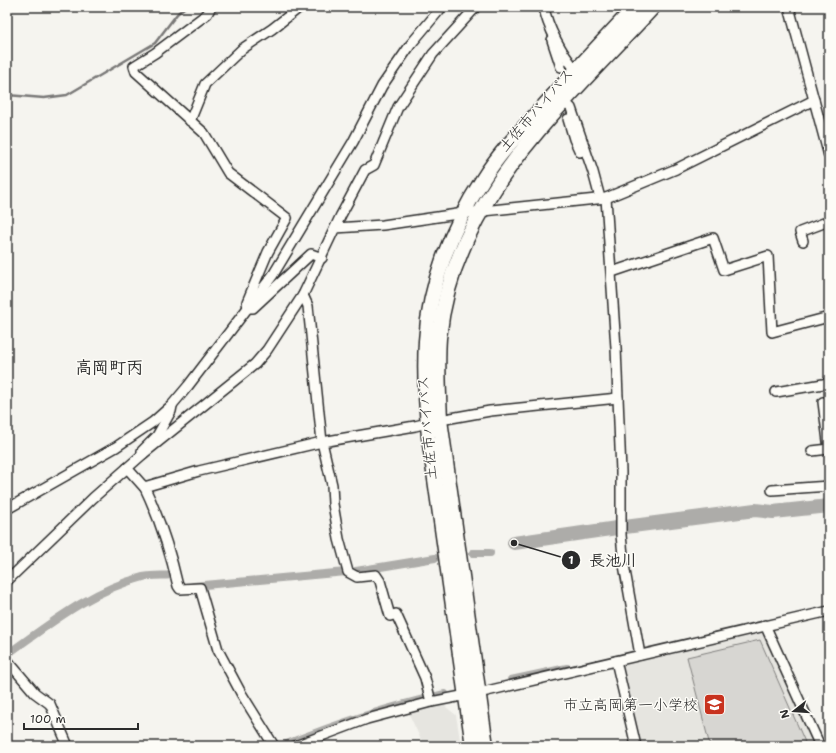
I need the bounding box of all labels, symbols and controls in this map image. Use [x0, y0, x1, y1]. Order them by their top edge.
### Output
street label: 土佐市バイパス [494, 64, 578, 156]
district label: 高岡町丙 [75, 356, 143, 378]
street label: 土佐市バイパス [412, 375, 442, 481]
callout: 長池川 [561, 546, 645, 574]
text: 長池川 [589, 550, 637, 571]
text: 1 [568, 552, 574, 568]
north arrow [774, 691, 814, 731]
school or university icon: 市立高岡第一小学校 [701, 692, 727, 718]
place label: 市立高岡第一小学校 [563, 695, 698, 715]
scale bar [24, 705, 138, 731]
text: N [776, 707, 793, 720]
text: 100 m [30, 711, 66, 727]

